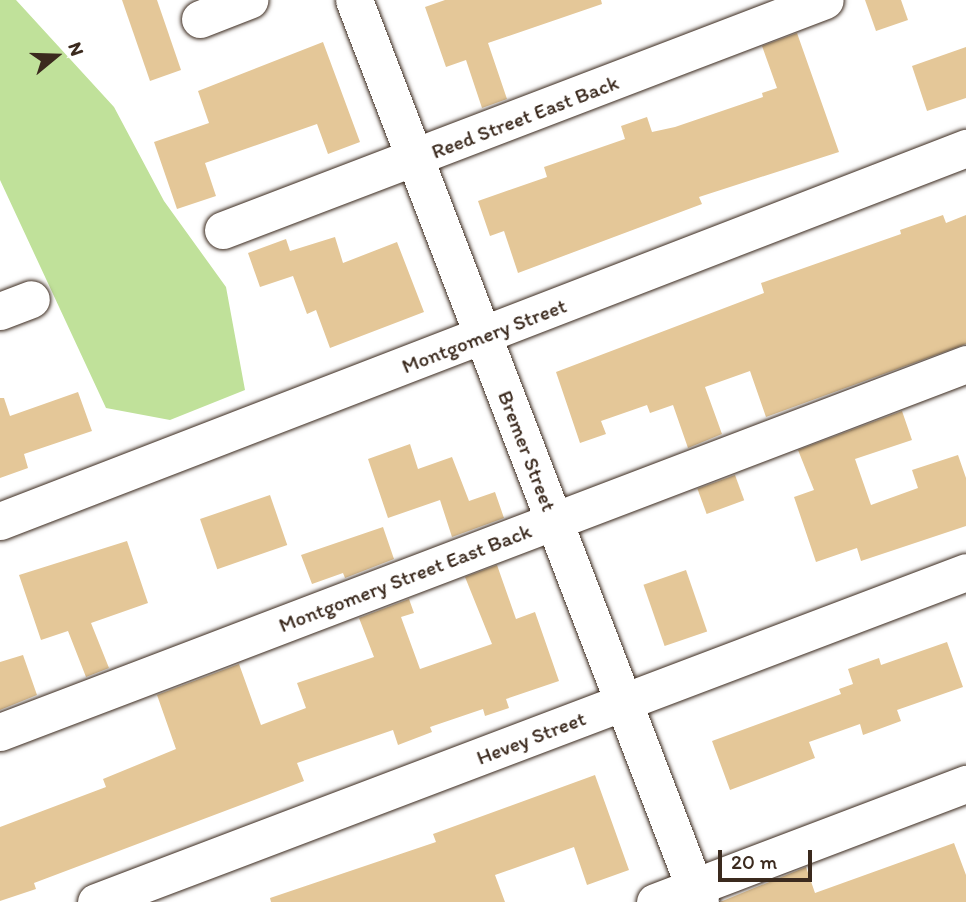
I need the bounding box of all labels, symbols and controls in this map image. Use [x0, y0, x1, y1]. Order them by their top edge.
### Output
north arrow [21, 21, 91, 91]
text: N [63, 39, 89, 59]
street label: Reed Street East Back [428, 70, 622, 164]
street label: Montgomery Street [398, 293, 570, 379]
street label: Bremer Street [492, 387, 562, 515]
street label: Montgomery Street East Back [275, 518, 535, 638]
street label: Hevey Street [473, 706, 589, 770]
scale bar [721, 836, 816, 880]
text: 20 m [731, 849, 777, 874]

